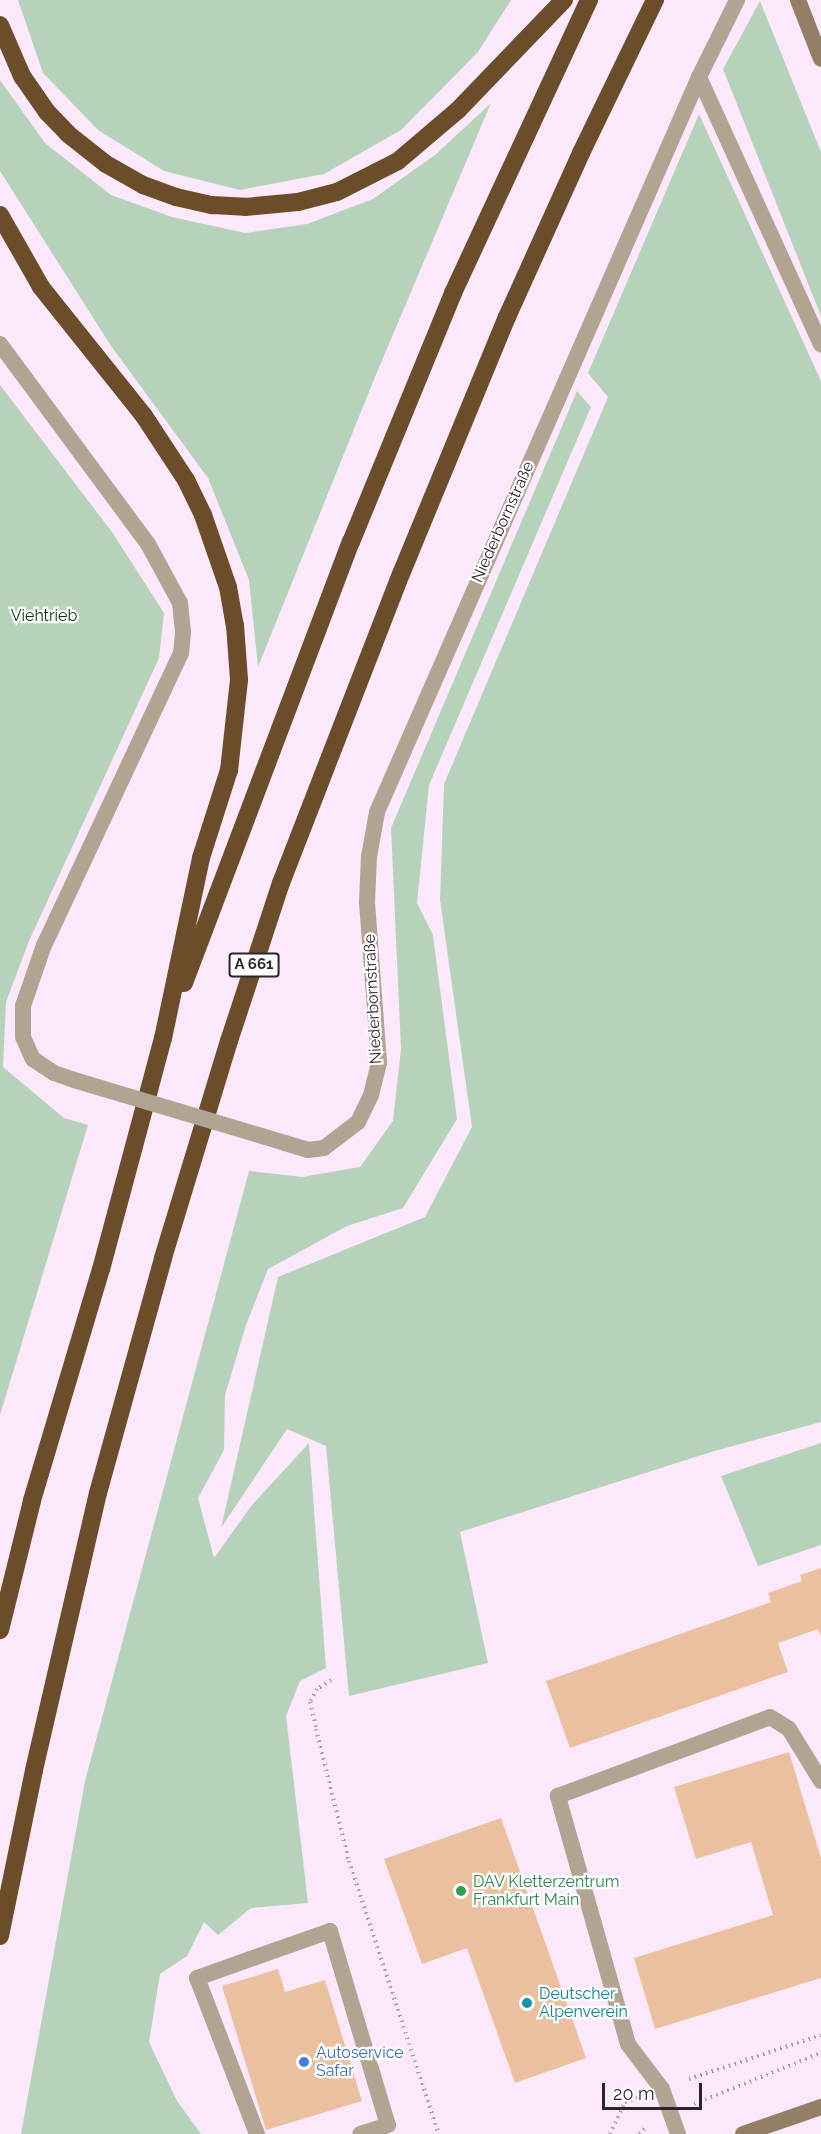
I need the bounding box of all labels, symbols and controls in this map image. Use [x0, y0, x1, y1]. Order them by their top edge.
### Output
street label: Niederbornstraße [468, 459, 538, 585]
park label: Viehtrieb [11, 606, 77, 626]
street label: Niederbornstraße [360, 934, 386, 1064]
road number: A 661 [227, 953, 281, 977]
place label: DAV Kletterzentrum Frankfurt Main [473, 1872, 620, 1910]
marker: DAV Kletterzentrum Frankfurt Main [454, 1884, 468, 1898]
place label: Deutscher Alpenverein [539, 1984, 628, 2022]
marker: Deutscher Alpenverein [520, 1996, 534, 2010]
place label: Autoservice Safar [316, 2043, 404, 2081]
marker: Autoservice Safar [297, 2055, 311, 2069]
scale bar [605, 2071, 706, 2109]
text: 20 m [613, 2083, 655, 2104]

